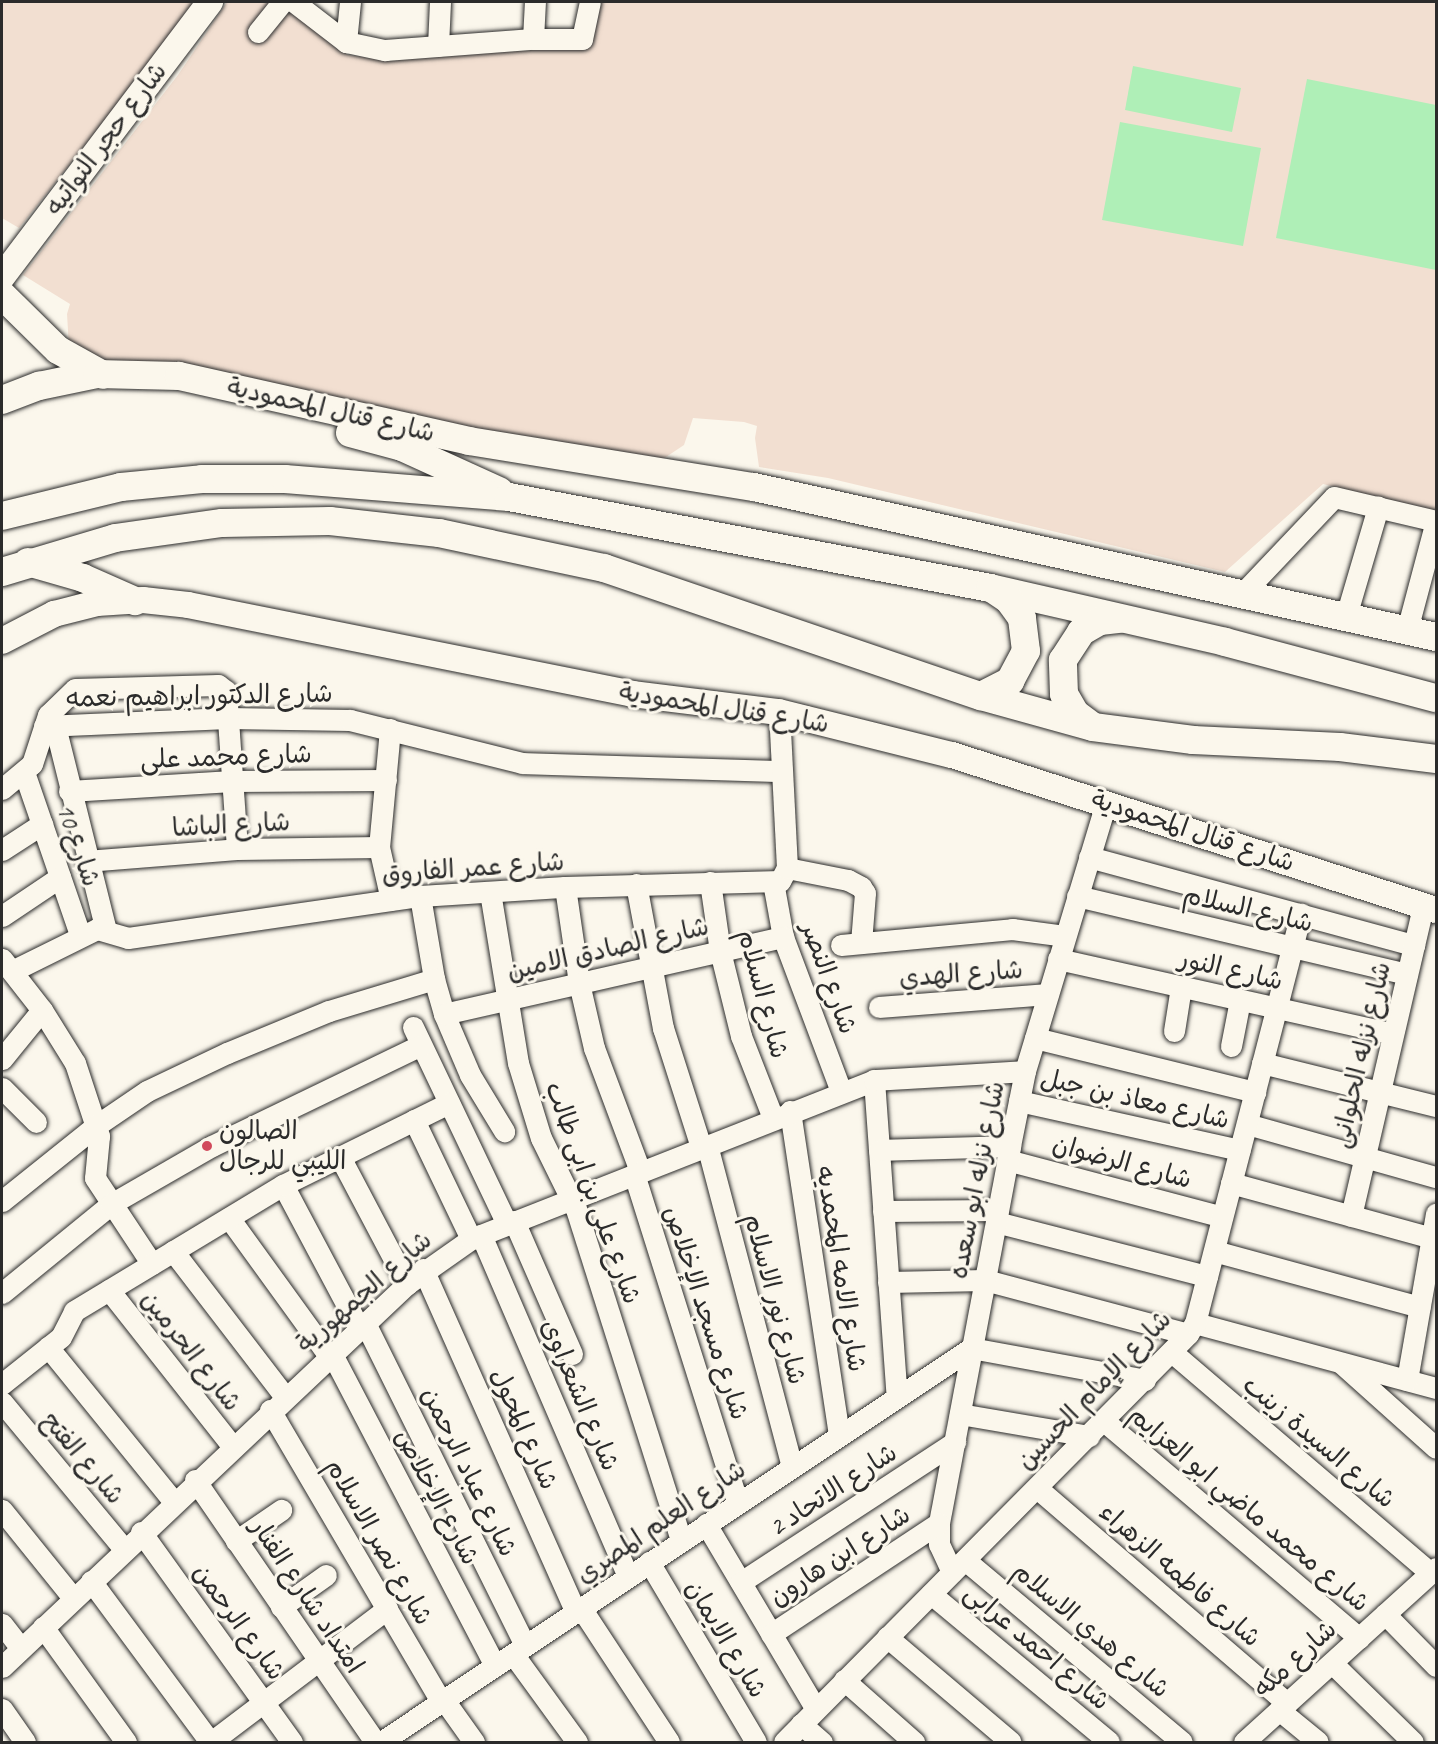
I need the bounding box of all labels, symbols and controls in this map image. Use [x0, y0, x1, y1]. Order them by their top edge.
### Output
street label: شارع حجر النواتيه [38, 56, 174, 222]
street label: شارع قنال المحمودية [224, 371, 438, 449]
street label: شارع قنال المحمودية [617, 676, 831, 740]
street label: شارع الدكتور ابراهيم نعمه [65, 678, 333, 714]
street label: شارع محمد على [140, 738, 312, 776]
street label: شارع قنال المحمودية [1087, 783, 1299, 879]
street label: شارع 10 [49, 799, 107, 891]
street label: شارع الباشا [171, 806, 291, 844]
street label: شارع عمر الفاروق [381, 846, 565, 890]
street label: شارع السلام [1180, 879, 1316, 939]
street label: شارع الصادق الامين [504, 911, 712, 987]
street label: شارع النصر [794, 918, 864, 1038]
street label: شارع السلام [731, 926, 795, 1062]
street label: شارع النور [1176, 943, 1286, 997]
street label: شارع الهدي [898, 954, 1024, 994]
street label: شارع نزله الحلوانى [1324, 959, 1398, 1151]
street label: شارع معاذ بن جبل [1037, 1062, 1233, 1136]
street label: شارع على بن ابى طالب [538, 1078, 648, 1308]
street label: شارع نزله ابو سعده [943, 1079, 1011, 1281]
place label: الصالون الليبي للرجال [219, 1115, 347, 1176]
street label: شارع الرضوان [1049, 1128, 1195, 1196]
marker: الصالون الليبي للرجال [200, 1139, 214, 1153]
street label: شارع الامه المحمديه [809, 1164, 873, 1374]
street label: شارع مسجد الإخلاص [657, 1202, 755, 1424]
street label: شارع نور الاسلام [737, 1210, 813, 1388]
street label: شارع الجمهورية [290, 1225, 438, 1359]
street label: شارع الحرمين [134, 1285, 248, 1417]
street label: شارع الإمام الحسين [1010, 1304, 1178, 1476]
street label: شارع الشعراوى [534, 1314, 626, 1476]
street label: شارع المحول [483, 1364, 565, 1494]
street label: شارع السيدة زينب [1236, 1369, 1402, 1515]
street label: شارع عباد الرحمن [415, 1382, 523, 1562]
street label: شارع محمد ماضي ابو العزايم [1122, 1399, 1376, 1619]
street label: شارع الفتح [35, 1405, 131, 1511]
street label: شارع الإخلاص [388, 1424, 486, 1570]
street label: شارع الاتحاد 2 [763, 1437, 903, 1543]
street label: شارع نصر الاسلام [319, 1453, 439, 1631]
street label: شارع العلم المصري [570, 1454, 752, 1590]
street label: شارع فاطمه الزهراء [1093, 1496, 1267, 1654]
street label: شارع ابن هارون [764, 1499, 916, 1613]
street label: امتداد شارع الفنار [244, 1513, 370, 1679]
street label: شارع هدي الاسلام [1006, 1555, 1176, 1705]
street label: شارع الرحمن [186, 1558, 292, 1686]
street label: شارع الايمان [679, 1574, 773, 1704]
street label: شارع احمد عرابى [958, 1577, 1116, 1717]
street label: شارع مكه [1247, 1614, 1343, 1704]

